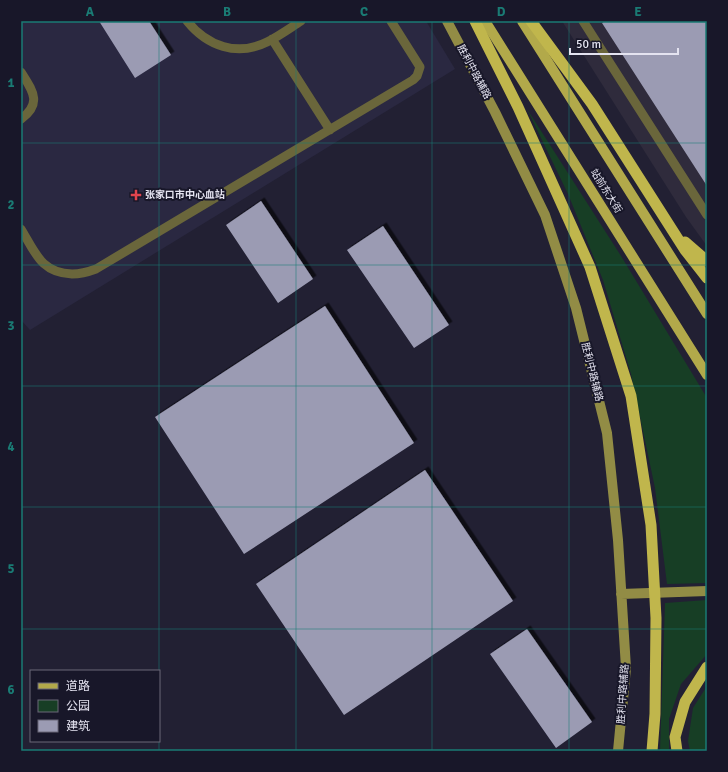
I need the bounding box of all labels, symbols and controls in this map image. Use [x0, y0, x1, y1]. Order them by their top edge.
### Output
text: A [86, 4, 95, 20]
text: B [223, 4, 231, 20]
text: C [360, 4, 368, 20]
text: D [497, 4, 506, 20]
text: E [634, 4, 642, 20]
scale bar [570, 30, 678, 56]
text: 50 m [576, 37, 601, 52]
street label: 胜利中路辅路 [455, 43, 493, 101]
text: 1 [7, 75, 15, 91]
street label: 站前东大街 [588, 167, 624, 215]
marker: 张家口市中心血站 [130, 189, 142, 201]
place label: 张家口市中心血站 [145, 189, 225, 201]
text: 2 [7, 197, 15, 213]
text: 3 [7, 318, 15, 334]
street label: 胜利中路辅路 [579, 341, 605, 403]
text: 4 [7, 439, 15, 455]
text: 5 [7, 561, 15, 577]
street label: 胜利中路辅路 [615, 664, 631, 724]
legend [30, 670, 160, 742]
text: 道路 [66, 679, 90, 694]
text: 6 [7, 682, 15, 698]
text: 公园 [66, 699, 90, 714]
text: 建筑 [66, 719, 90, 734]

